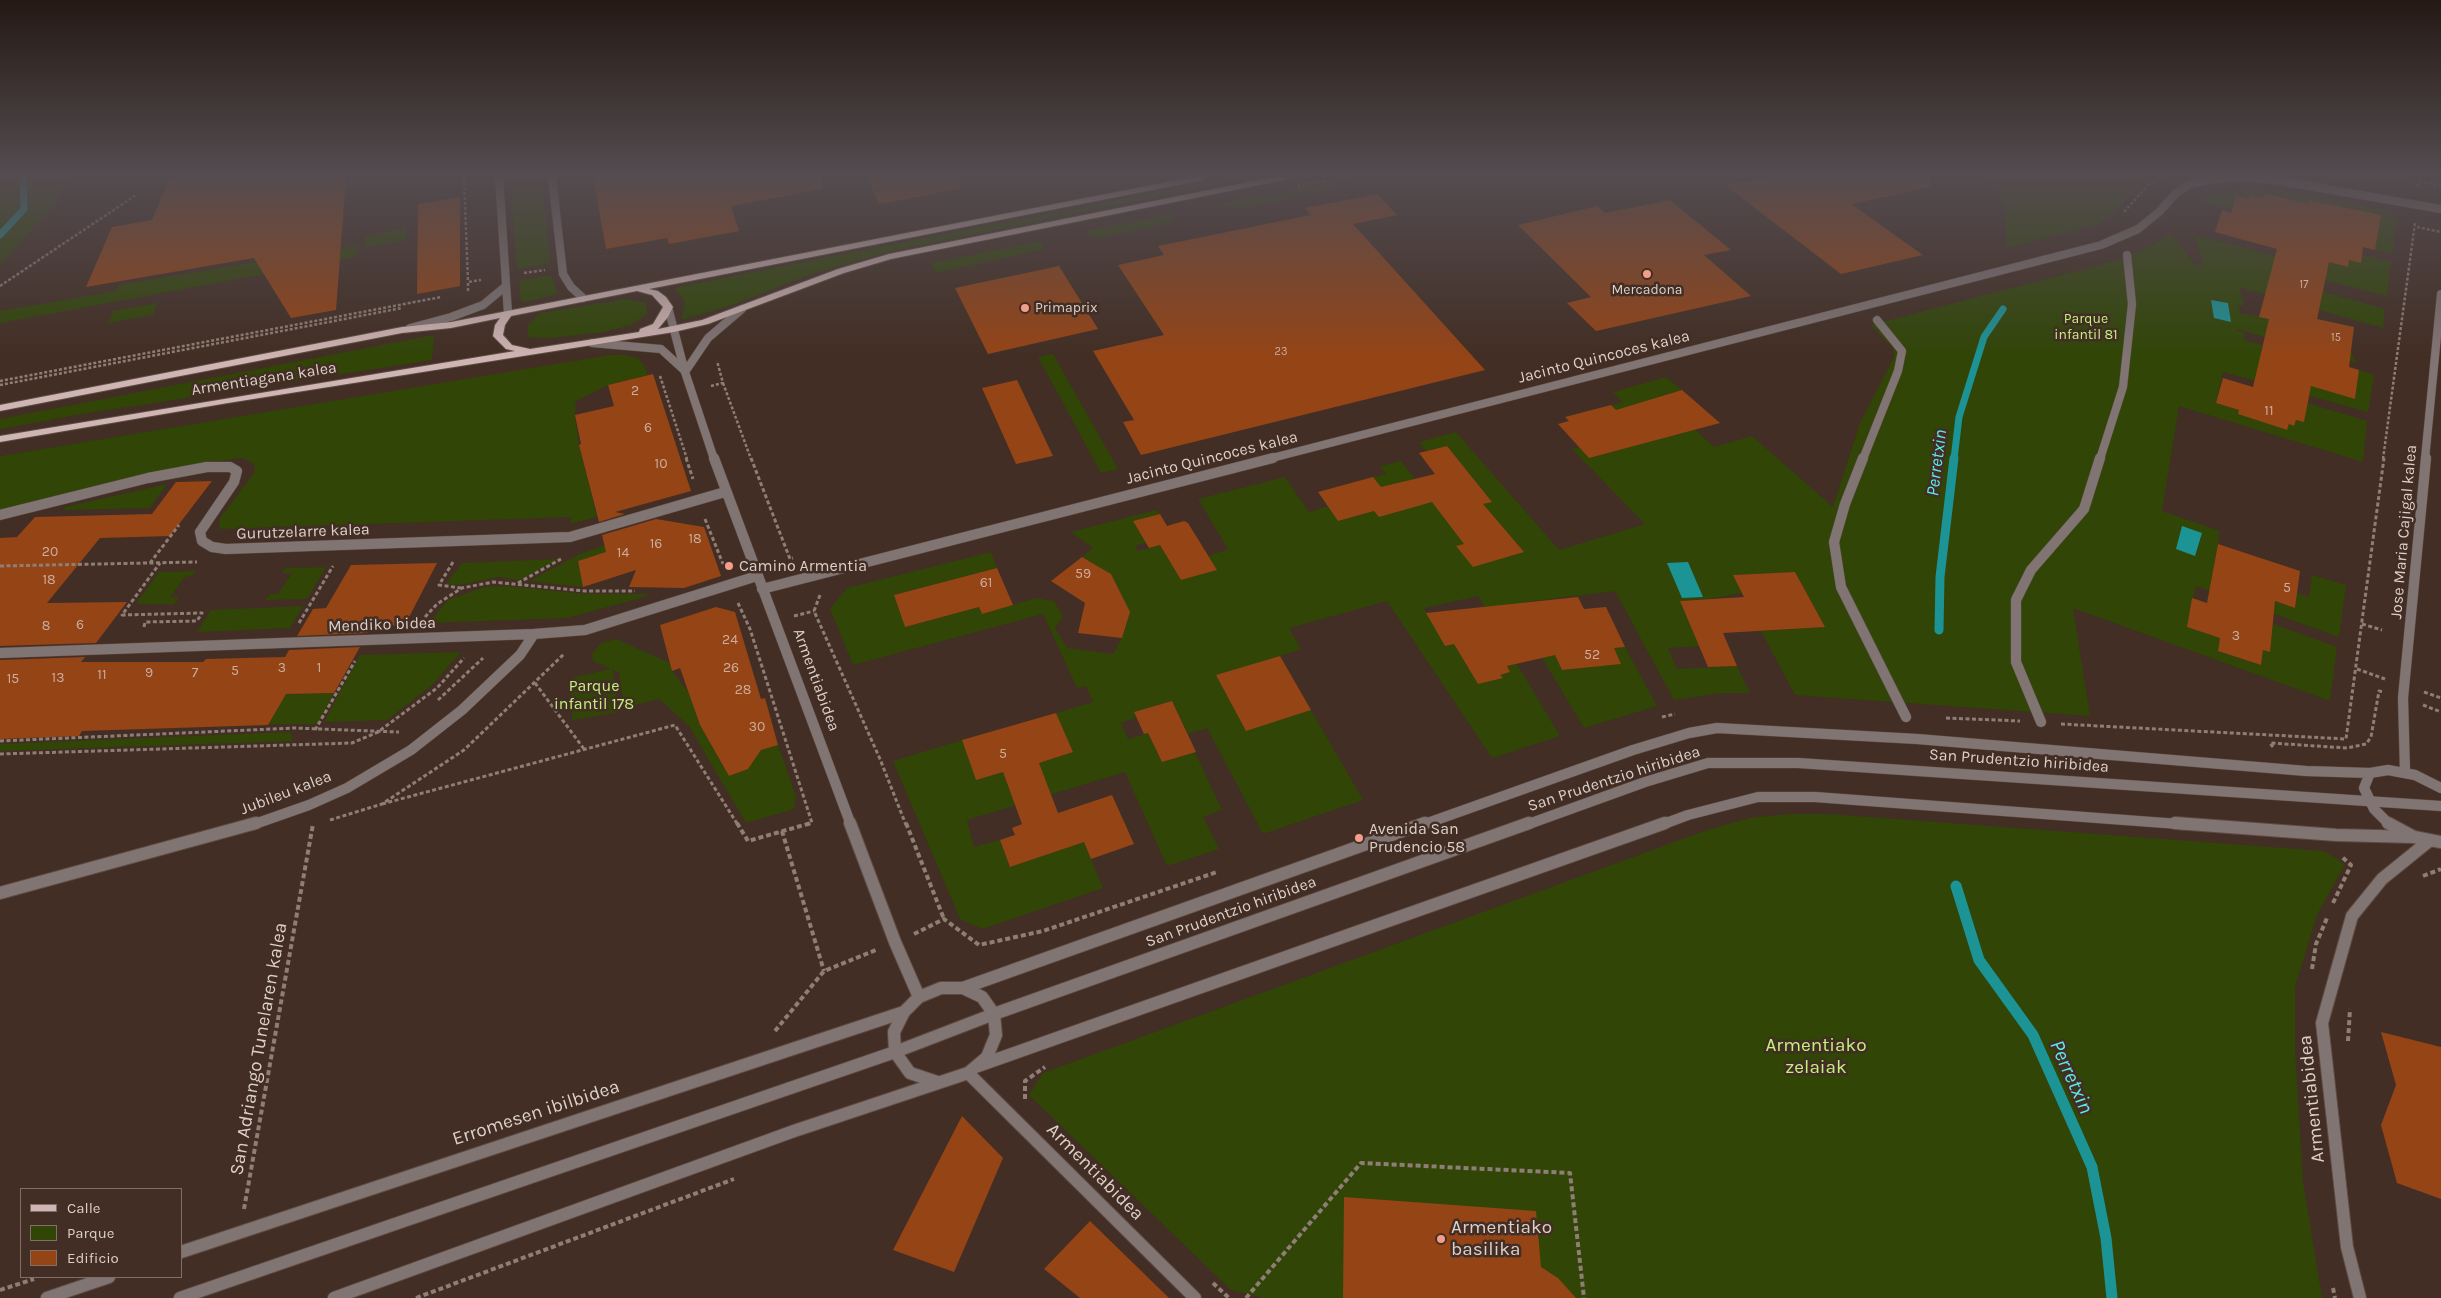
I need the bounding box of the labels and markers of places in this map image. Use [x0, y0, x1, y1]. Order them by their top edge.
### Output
marker: Mercadona [1641, 268, 1653, 280]
place label: Mercadona [1611, 282, 1683, 298]
place label: Primaprix [1035, 300, 1097, 316]
marker: Primaprix [1019, 302, 1031, 314]
place label: Camino Armentia [739, 556, 867, 576]
marker: Camino Armentia [723, 560, 735, 572]
place label: Avenida San Prudencio 58 [1369, 819, 1465, 857]
marker: Avenida San Prudencio 58 [1353, 832, 1365, 844]
place label: Armentiako basilika [1451, 1217, 1552, 1261]
marker: Armentiako basilika [1435, 1233, 1447, 1245]

